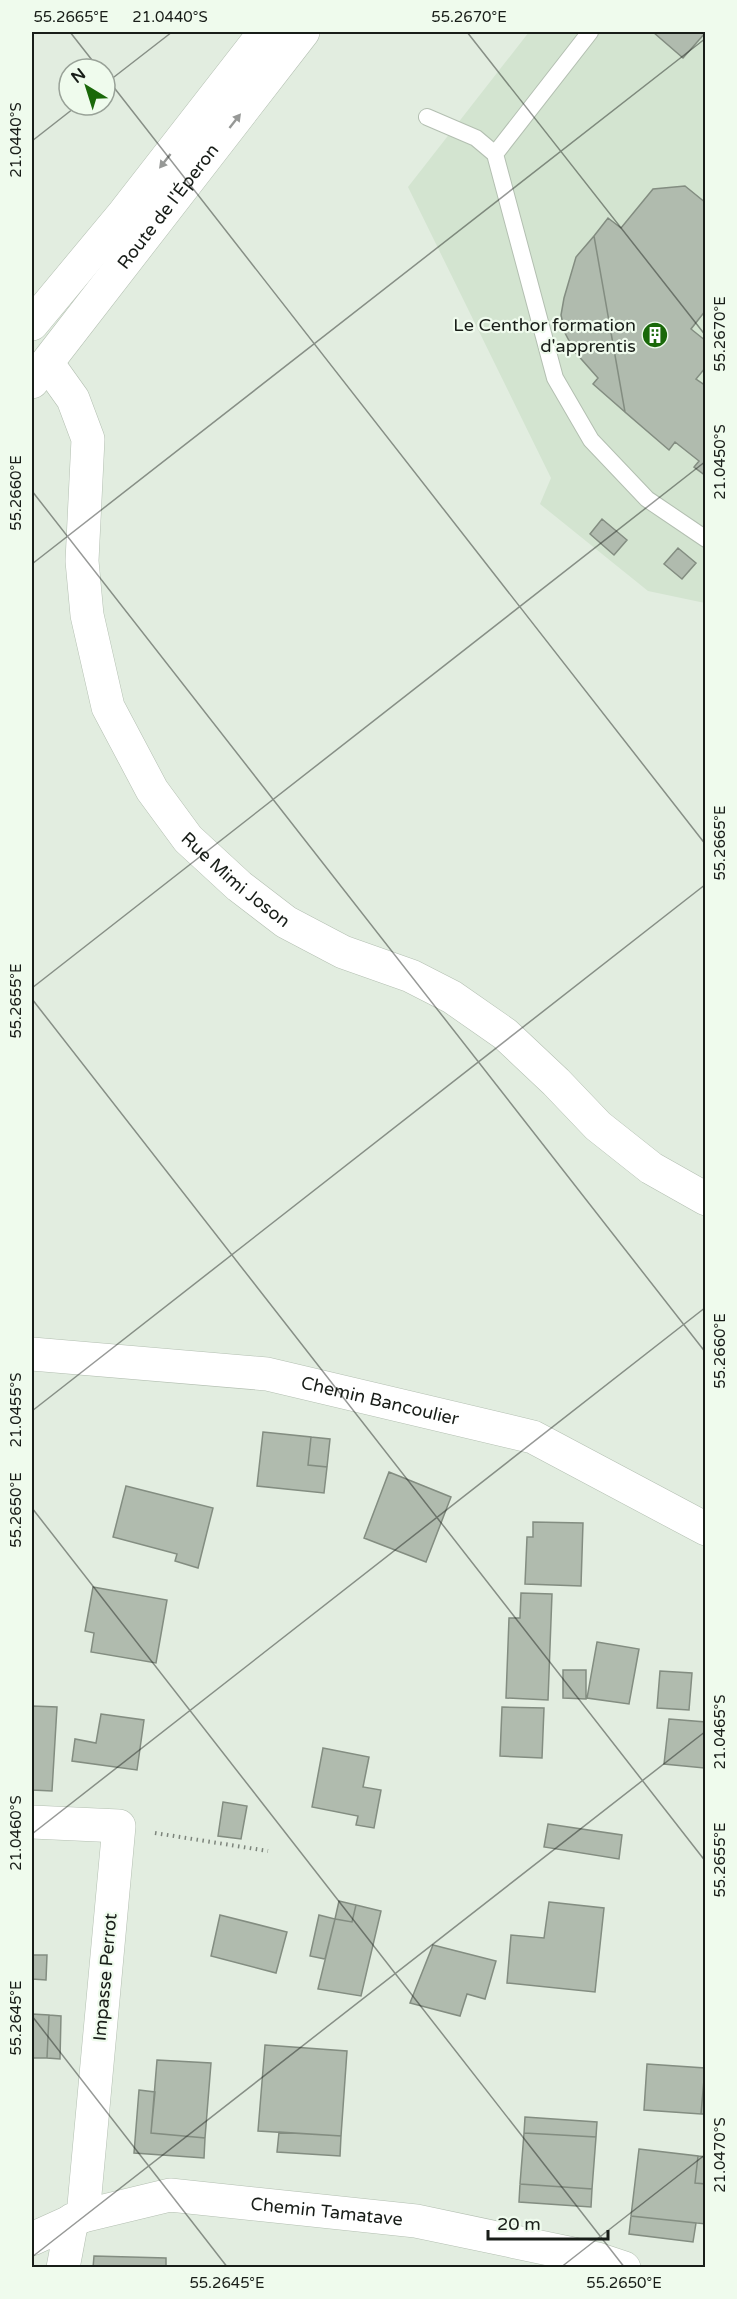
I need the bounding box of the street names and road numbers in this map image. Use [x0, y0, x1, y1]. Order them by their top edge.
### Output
street label: Route de l'Éperon [113, 139, 223, 274]
street label: Rue Mimi Joson [177, 827, 294, 932]
street label: Chemin Bancoulier [299, 1371, 461, 1430]
street label: Impasse Perrot [88, 1912, 122, 2042]
street label: Chemin Tamatave [249, 2193, 404, 2231]

